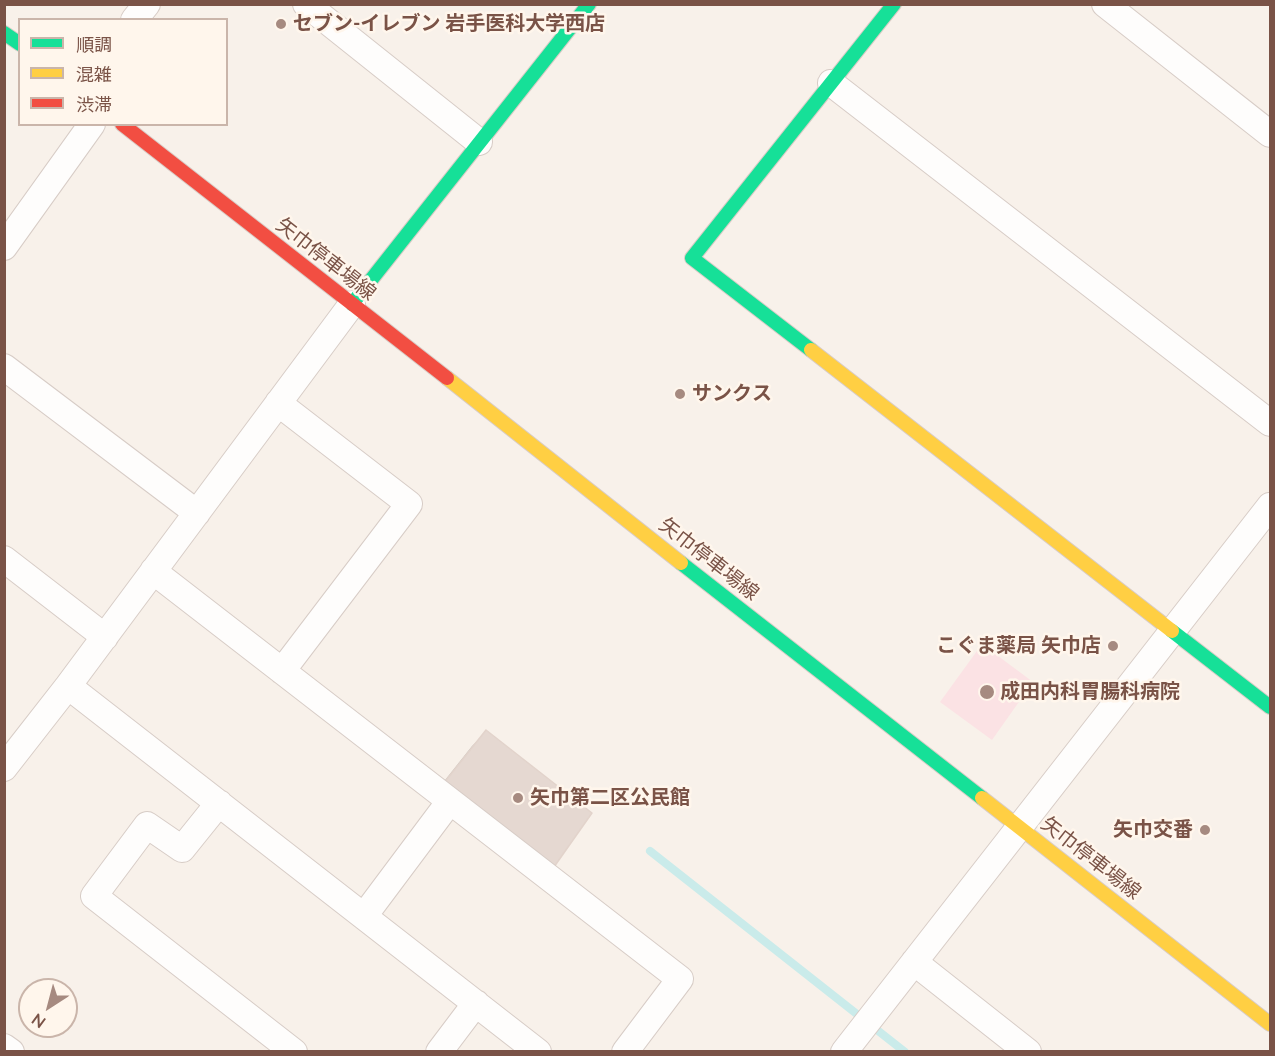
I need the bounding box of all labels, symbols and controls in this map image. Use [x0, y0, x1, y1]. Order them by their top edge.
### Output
place label: セブン-イレブン 岩手医科大学西店 [293, 12, 605, 36]
marker: セブン-イレブン 岩手医科大学西店 [274, 17, 288, 31]
legend [18, 18, 228, 126]
text: 順調 [76, 33, 112, 55]
text: 混雑 [76, 63, 112, 85]
text: 渋滞 [76, 93, 112, 115]
street label: 矢巾停車場線 [271, 213, 381, 305]
place label: サンクス [692, 382, 772, 406]
marker: サンクス [673, 387, 687, 401]
street label: 矢巾停車場線 [654, 513, 764, 605]
place label: こぐま薬局 矢巾店 [936, 634, 1101, 658]
marker: こぐま薬局 矢巾店 [1106, 639, 1120, 653]
place label: 成田内科胃腸科病院 [1000, 680, 1180, 704]
marker: 成田内科胃腸科病院 [978, 683, 996, 701]
place label: 矢巾第二区公民館 [530, 786, 690, 810]
marker: 矢巾第二区公民館 [511, 791, 525, 805]
street label: 矢巾停車場線 [1036, 812, 1146, 904]
place label: 矢巾交番 [1113, 818, 1193, 842]
marker: 矢巾交番 [1198, 823, 1212, 837]
north arrow [18, 978, 78, 1038]
text: N [28, 1010, 49, 1033]

